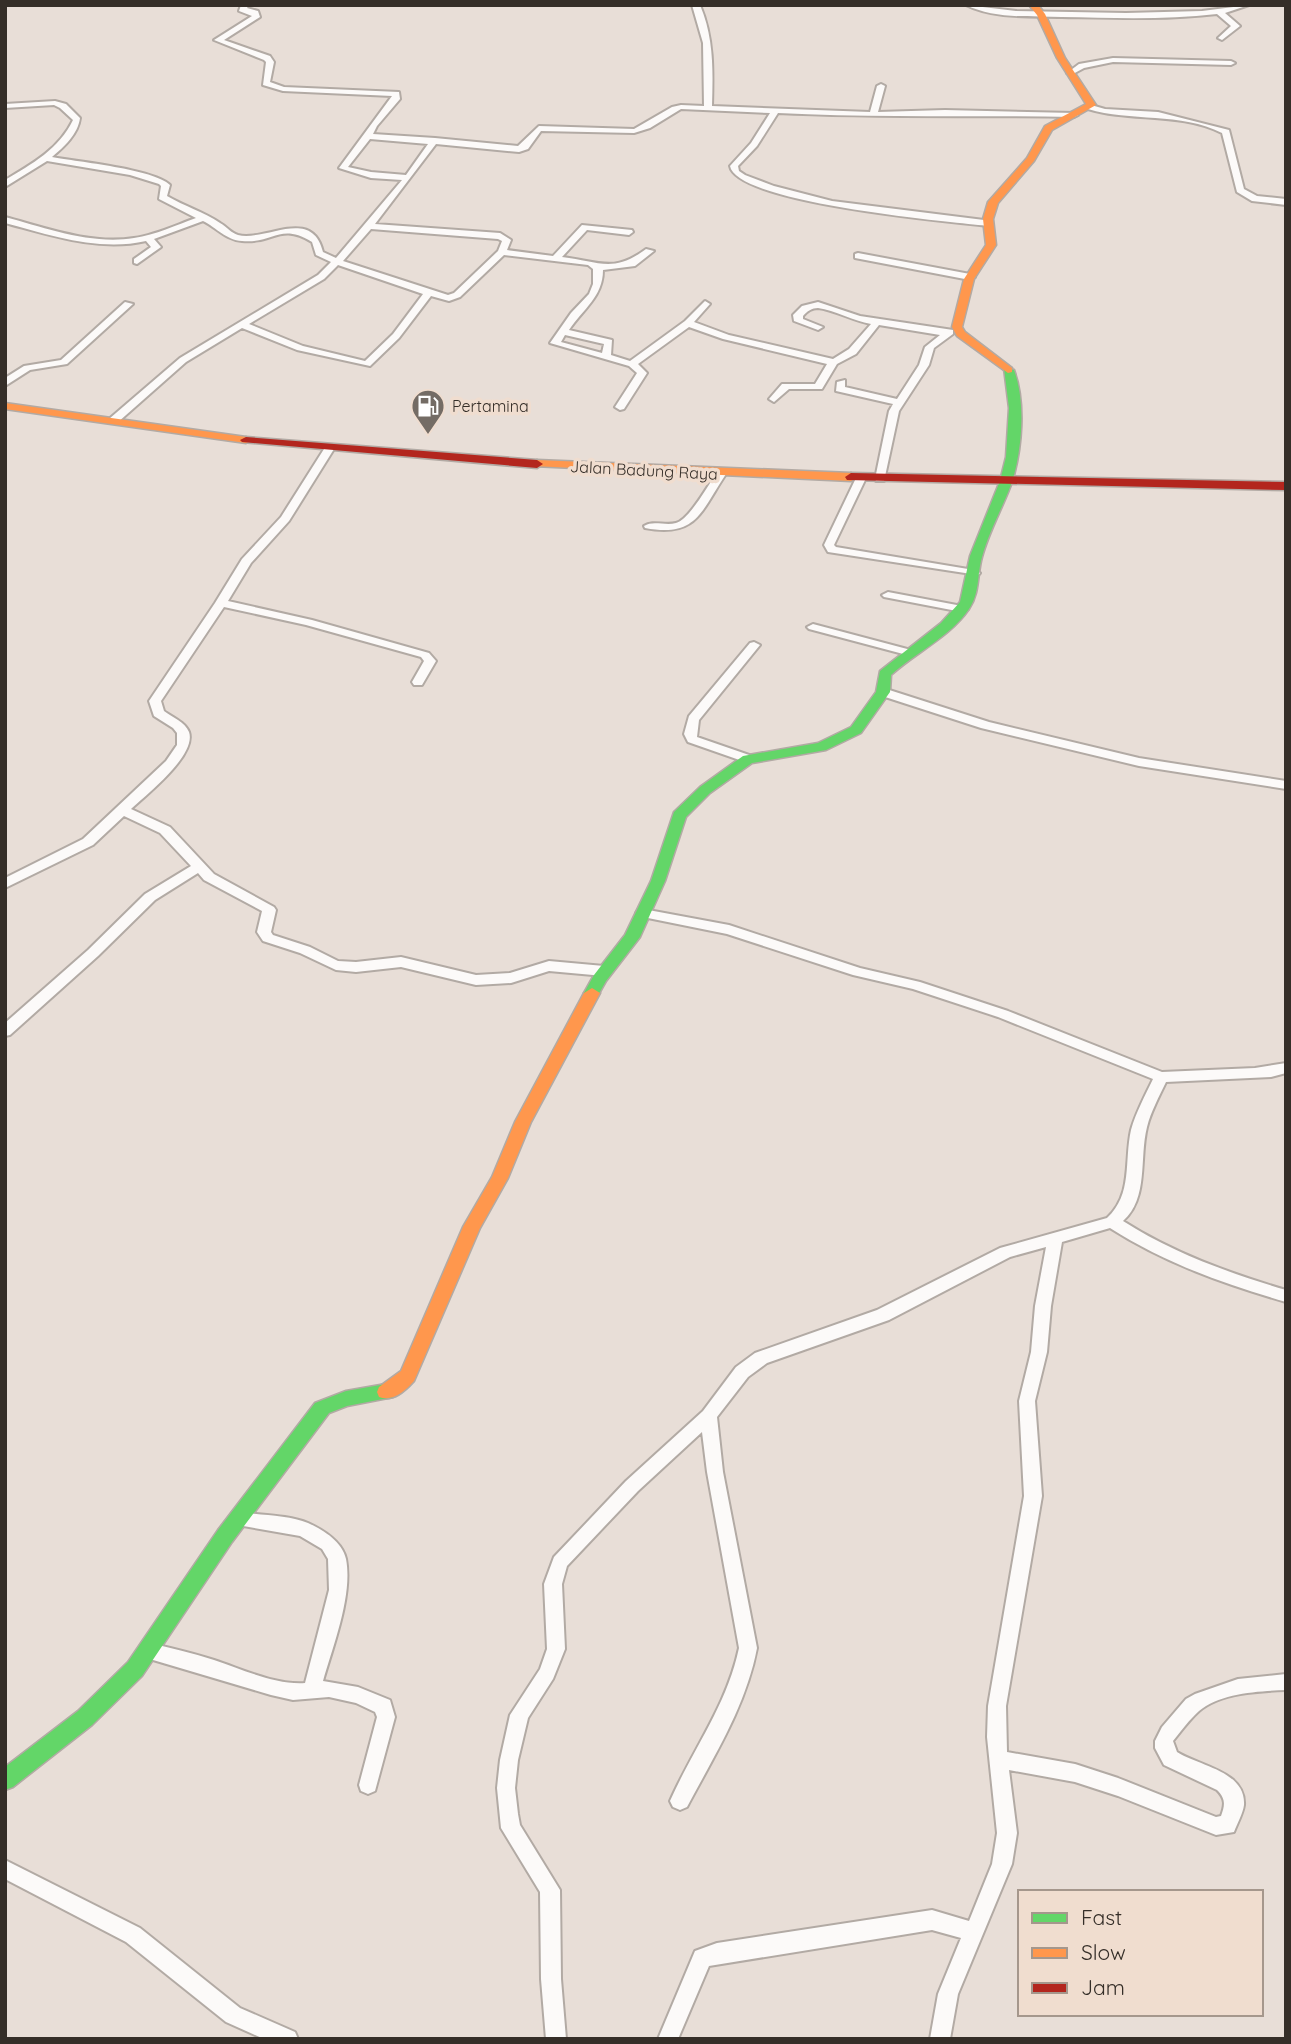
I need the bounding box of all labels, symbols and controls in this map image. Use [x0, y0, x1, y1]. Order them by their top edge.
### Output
fuel station icon: Pertamina [409, 387, 447, 436]
place label: Pertamina [452, 396, 529, 416]
street label: Jalan Badung Raya [570, 456, 718, 484]
legend [1018, 1890, 1263, 2016]
text: Fast [1081, 1904, 1122, 1930]
text: Slow [1081, 1939, 1126, 1965]
text: Jam [1081, 1974, 1125, 2000]

